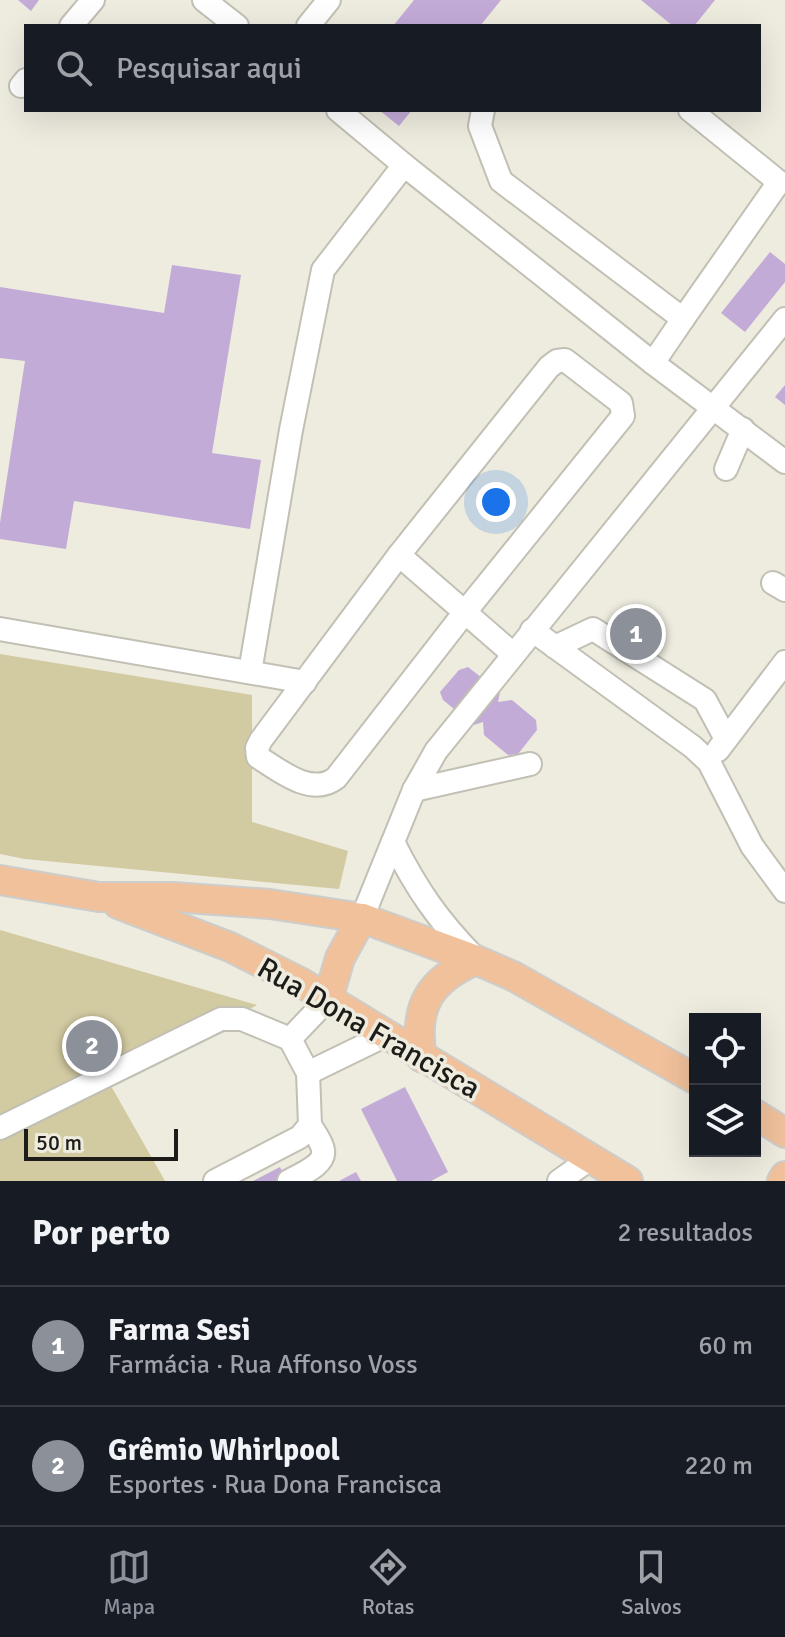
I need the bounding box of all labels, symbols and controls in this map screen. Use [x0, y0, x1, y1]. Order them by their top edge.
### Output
search box [24, 24, 761, 112]
icon: search [52, 46, 96, 90]
text: Pesquisar aqui [116, 50, 302, 87]
your location [476, 482, 516, 522]
pin: 1 [610, 604, 662, 664]
street label: Rua Dona Francisca [251, 950, 487, 1107]
map controls [689, 1013, 761, 1157]
button: locate [689, 1013, 761, 1085]
pin: 2 [66, 1016, 118, 1076]
button: layers [689, 1085, 761, 1157]
scale bar [24, 1125, 178, 1161]
text: 50 m [36, 1129, 82, 1156]
text: Por perto [32, 1212, 170, 1254]
text: 2 resultados [617, 1217, 753, 1249]
text: Farma Sesi [108, 1312, 250, 1349]
text: 1 [51, 1330, 65, 1362]
text: 60 m [698, 1330, 753, 1362]
text: Farmácia · Rua Affonso Voss [108, 1349, 418, 1381]
text: Grêmio Whirlpool [108, 1432, 340, 1469]
text: 2 [51, 1450, 65, 1482]
text: 220 m [684, 1450, 753, 1482]
text: Esportes · Rua Dona Francisca [108, 1469, 442, 1501]
tab: Mapa [103, 1545, 155, 1620]
tab: Rotas [362, 1545, 414, 1620]
tab: Salvos [621, 1545, 682, 1620]

